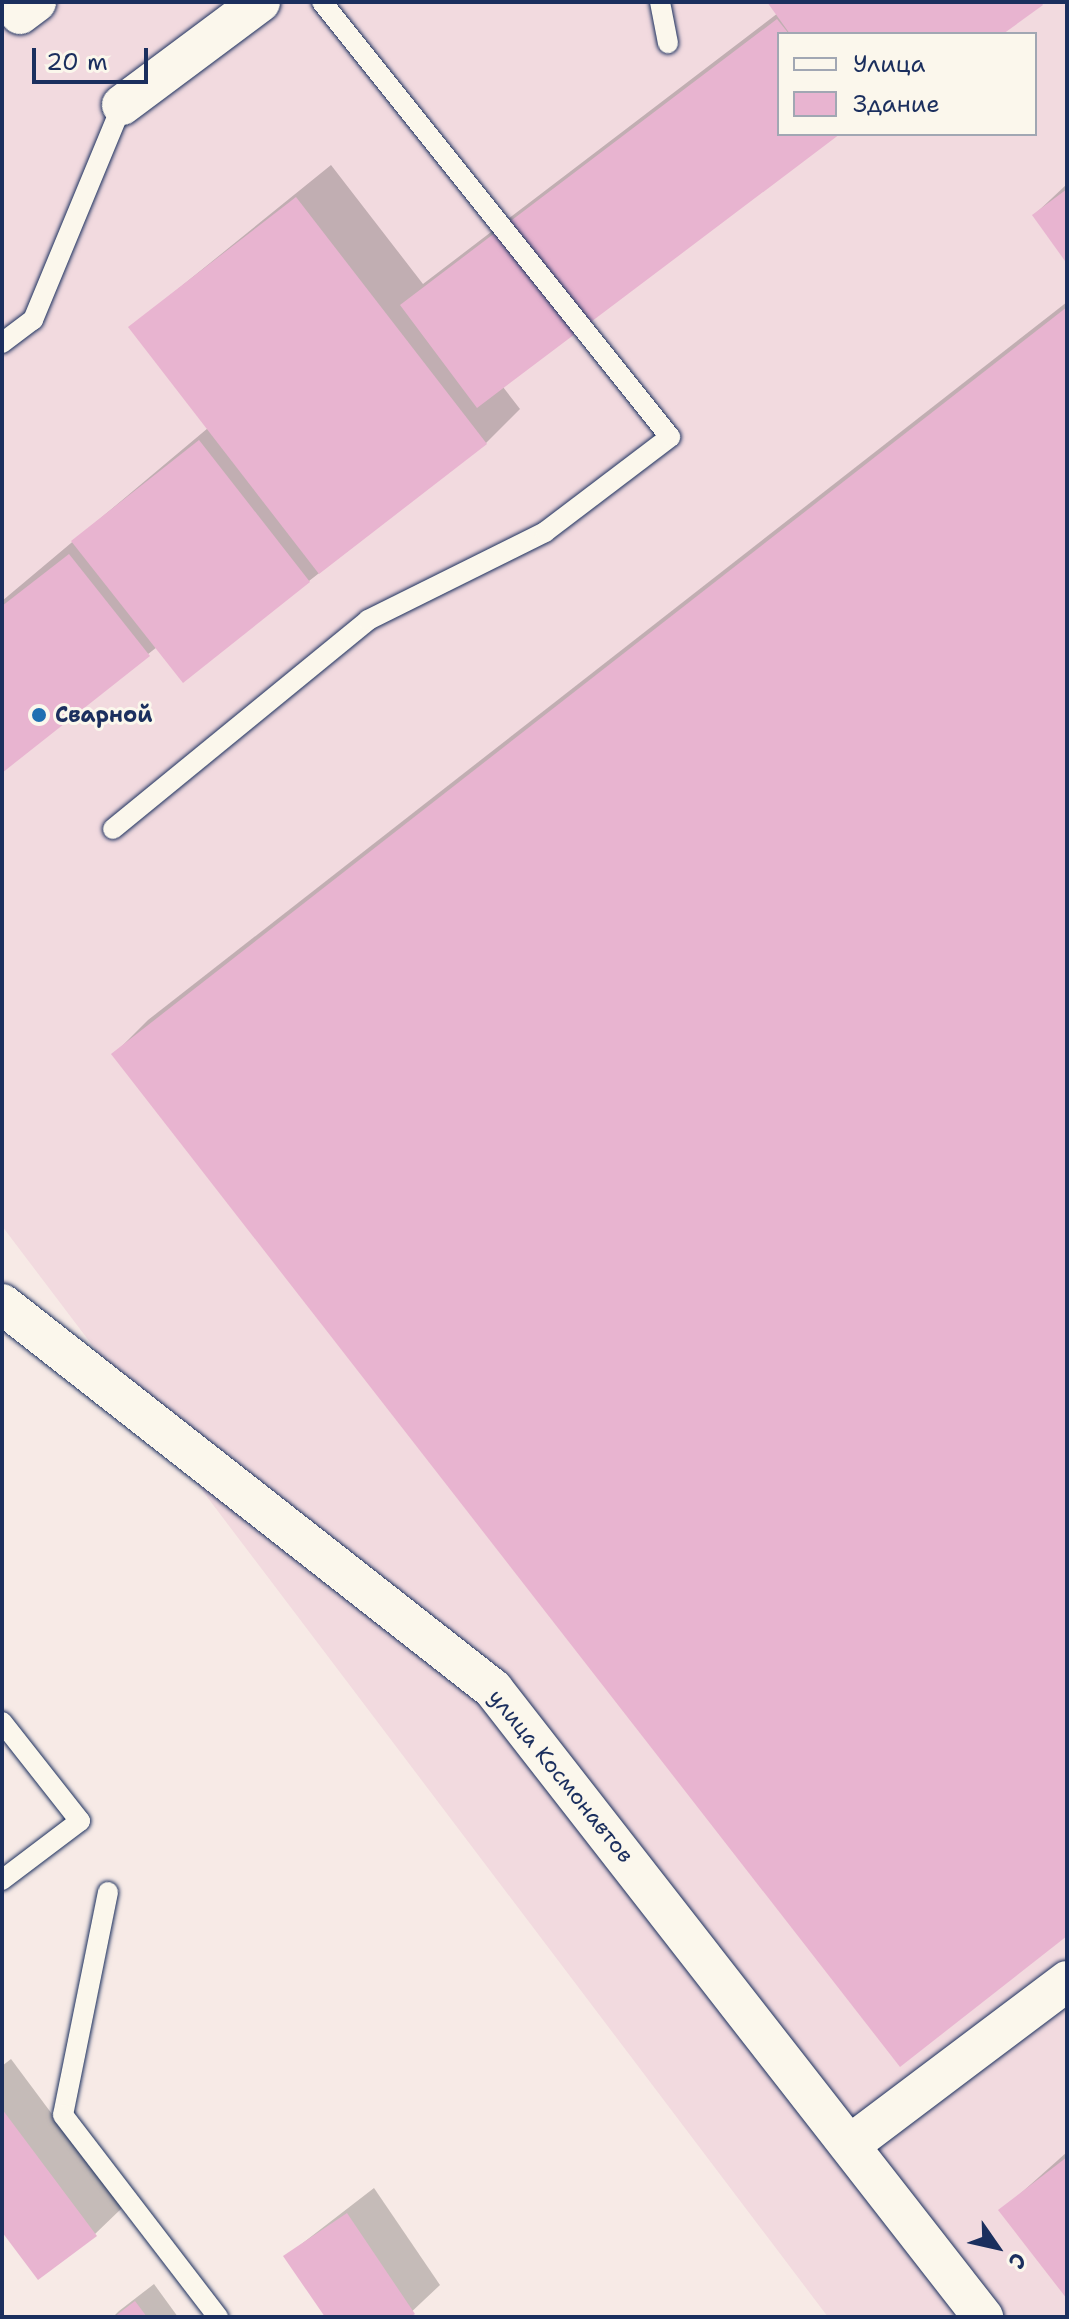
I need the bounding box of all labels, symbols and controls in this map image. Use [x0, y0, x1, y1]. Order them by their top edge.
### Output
scale bar [36, 32, 152, 82]
legend [777, 32, 1037, 136]
text: 20 m [46, 46, 108, 78]
text: Улица [853, 48, 926, 80]
text: Здание [853, 88, 940, 120]
place label: Сварной [55, 702, 152, 728]
marker: Сварной [30, 706, 48, 724]
street label: улица Космонавтов [483, 1684, 639, 1868]
north arrow [957, 2207, 1037, 2287]
text: С [1002, 2247, 1033, 2274]

